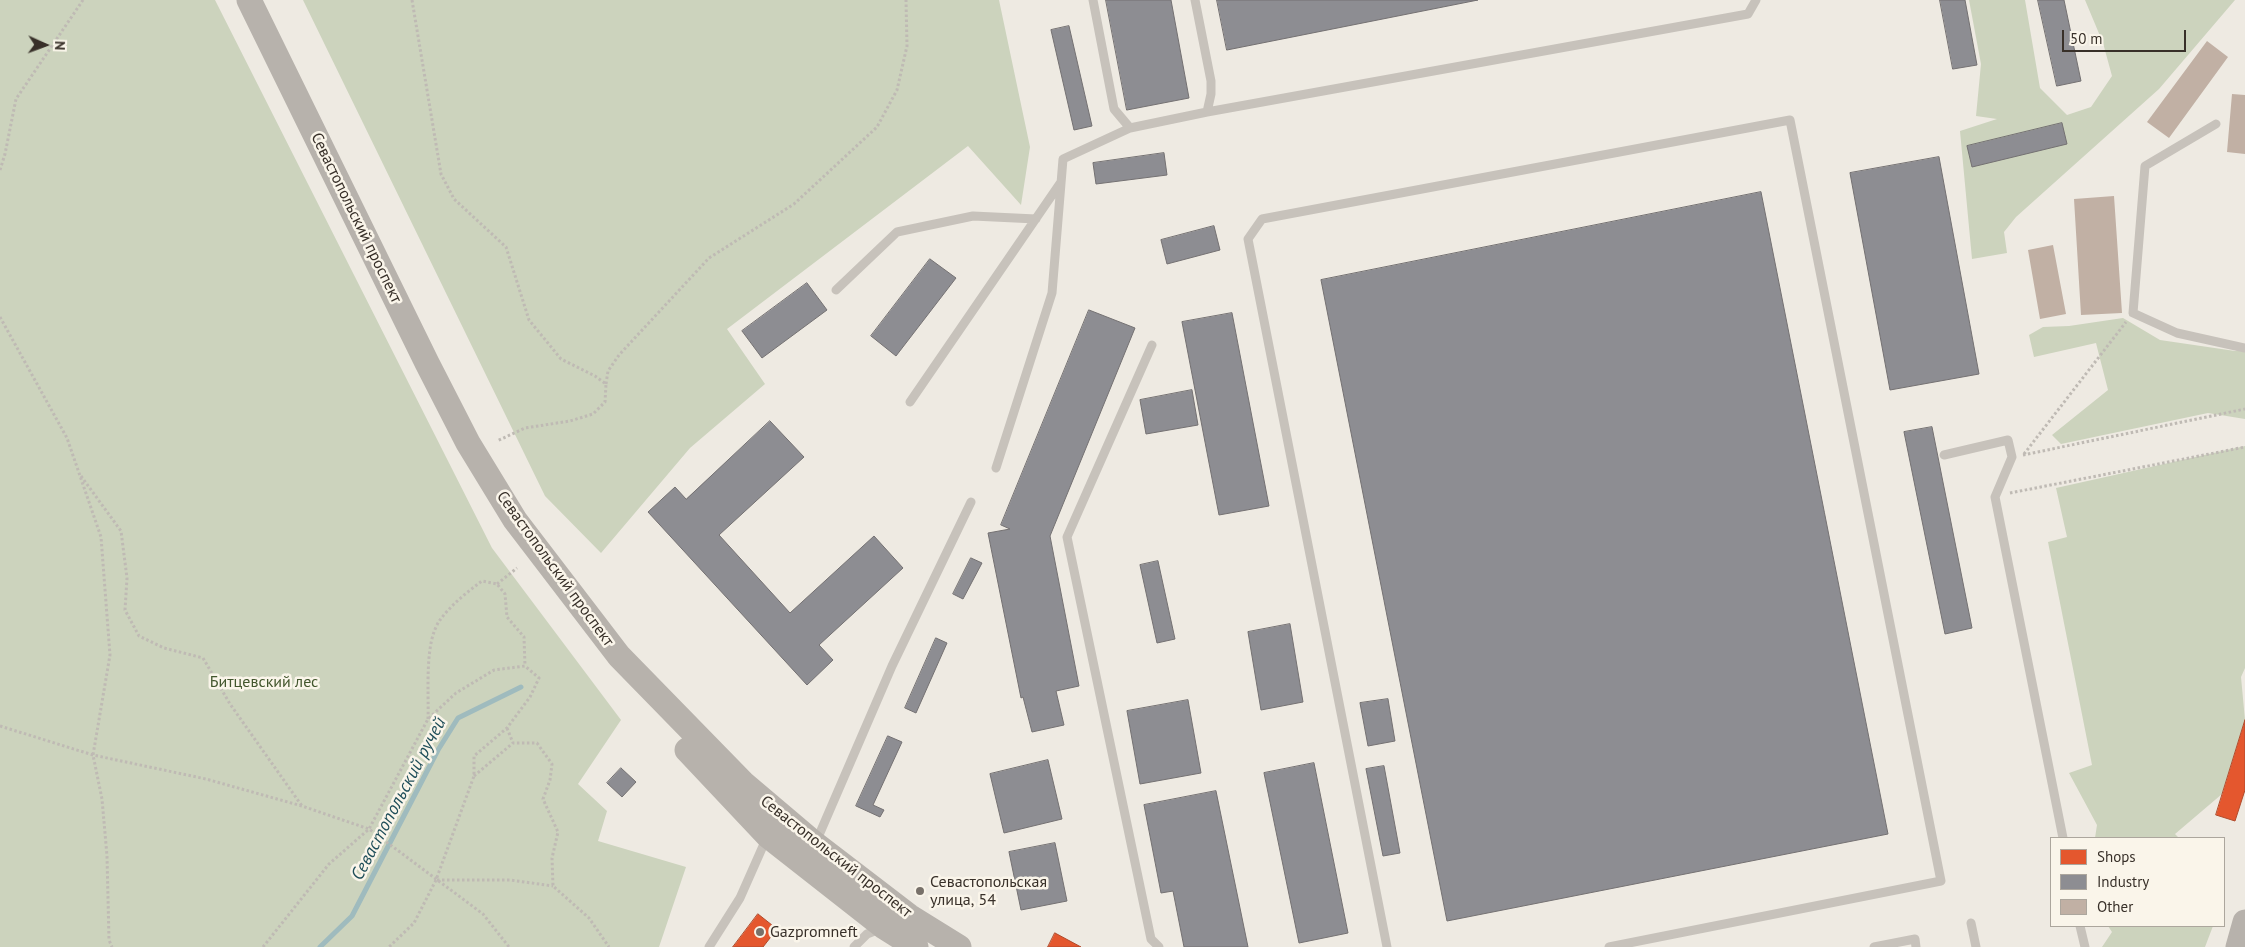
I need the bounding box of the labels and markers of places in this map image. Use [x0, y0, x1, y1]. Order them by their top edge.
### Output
place label: Севастопольская улица, 54 [930, 872, 1047, 910]
marker: Севастопольская улица, 54 [914, 885, 926, 897]
place label: Gazpromneft [770, 922, 858, 942]
marker: Gazpromneft [754, 926, 766, 938]

